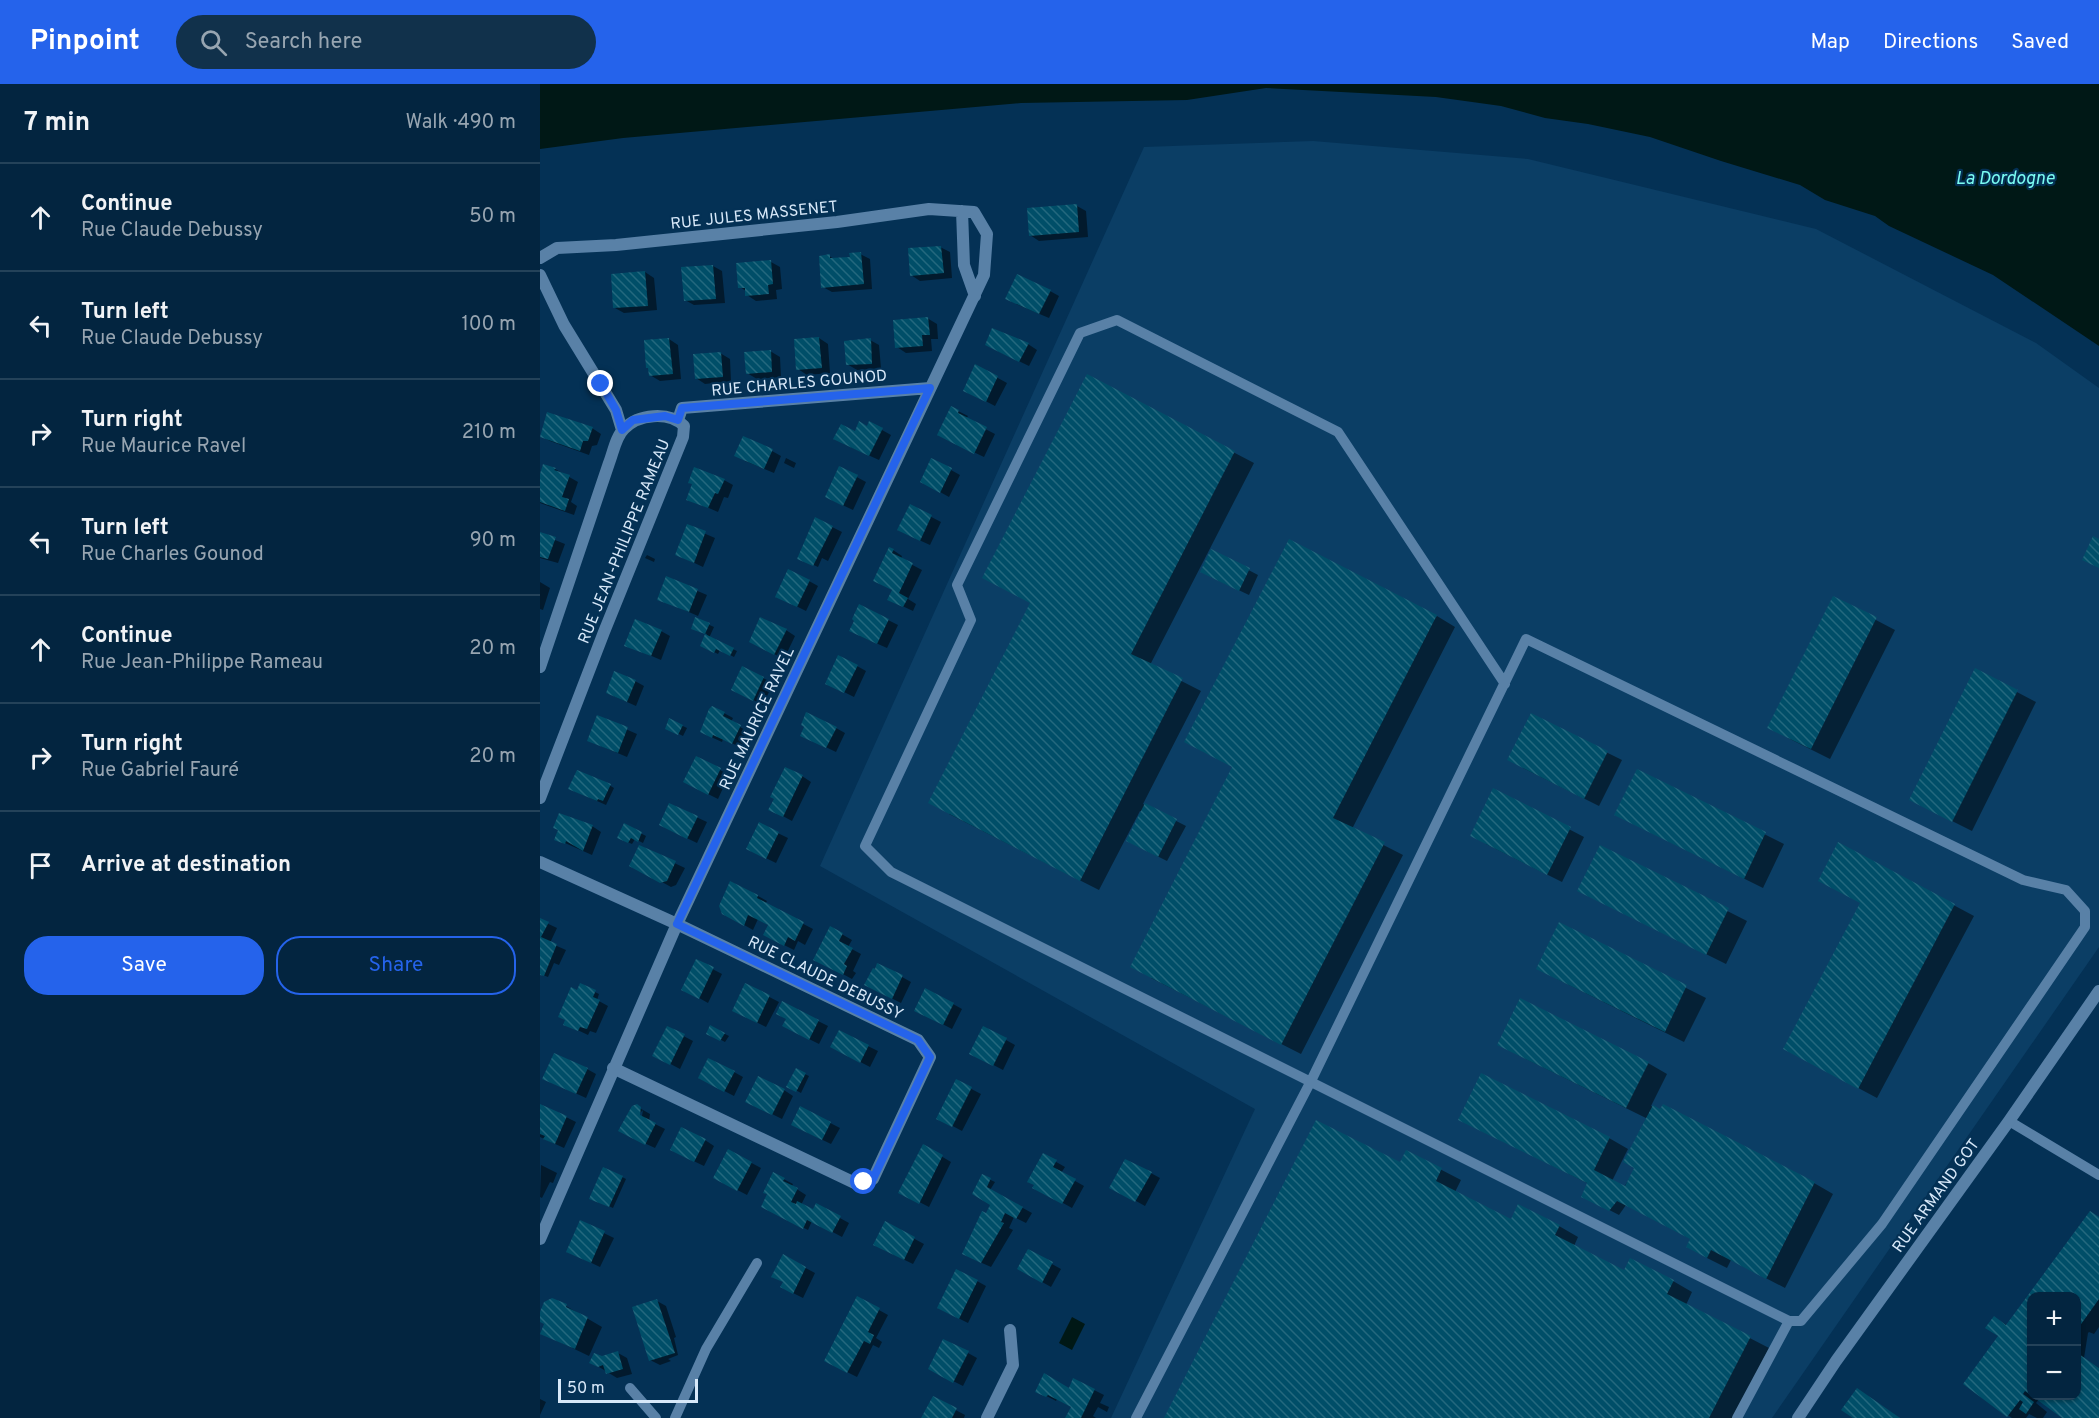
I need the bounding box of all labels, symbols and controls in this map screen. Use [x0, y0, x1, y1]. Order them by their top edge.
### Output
search box [176, 15, 596, 69]
text: Pinpoint [30, 24, 140, 60]
icon: search [197, 26, 230, 59]
text: Search here [245, 29, 362, 56]
text: Map [1810, 29, 1850, 56]
text: Directions [1883, 29, 1978, 56]
text: Saved [2011, 29, 2069, 56]
text: 7 min [24, 107, 90, 140]
text: Walk · 490 m [406, 110, 516, 136]
water label: La Dordogne [1955, 168, 2055, 191]
text: Continue [81, 191, 172, 218]
street label: RUE JULES MASSENET [670, 197, 839, 235]
icon: ahead [24, 201, 57, 234]
text: 50 m [469, 204, 516, 230]
text: Rue Claude Debussy [81, 218, 263, 244]
text: Turn left [81, 299, 169, 326]
icon: left [24, 309, 57, 342]
text: 100 m [461, 312, 516, 338]
text: Rue Claude Debussy [81, 326, 263, 352]
street label: RUE CHARLES GOUNOD [710, 366, 888, 402]
route end [587, 370, 613, 396]
text: Turn right [81, 407, 183, 434]
icon: right [24, 417, 57, 450]
text: 210 m [462, 420, 516, 446]
text: Rue Maurice Ravel [81, 434, 246, 460]
street label: RUE JEAN-PHILIPPE RAMEAU [575, 436, 675, 647]
text: Turn left [81, 515, 169, 542]
icon: left [24, 525, 57, 558]
text: 90 m [470, 528, 516, 554]
text: Rue Charles Gounod [81, 542, 264, 568]
text: Continue [81, 623, 172, 650]
icon: ahead [24, 633, 57, 666]
text: 20 m [469, 636, 516, 662]
street label: RUE MAURICE RAVEL [716, 644, 800, 794]
text: Rue Jean-Philippe Rameau [81, 650, 323, 676]
text: Turn right [81, 731, 183, 758]
icon: right [24, 741, 57, 774]
text: 20 m [469, 744, 516, 770]
text: Rue Gabriel Fauré [81, 758, 239, 784]
icon: arrive [24, 849, 57, 882]
text: Arrive at destination [81, 852, 291, 879]
street label: RUE CLAUDE DEBUSSY [744, 932, 906, 1025]
button: Save [24, 936, 264, 995]
button: Share [276, 936, 516, 995]
street label: RUE ARMAND GOT [1889, 1135, 1985, 1257]
route start [850, 1168, 876, 1194]
map controls [2027, 1292, 2081, 1400]
button: + [2027, 1292, 2081, 1346]
button: − [2027, 1346, 2081, 1400]
scale bar [558, 1376, 698, 1404]
text: 50 m [567, 1379, 605, 1399]

